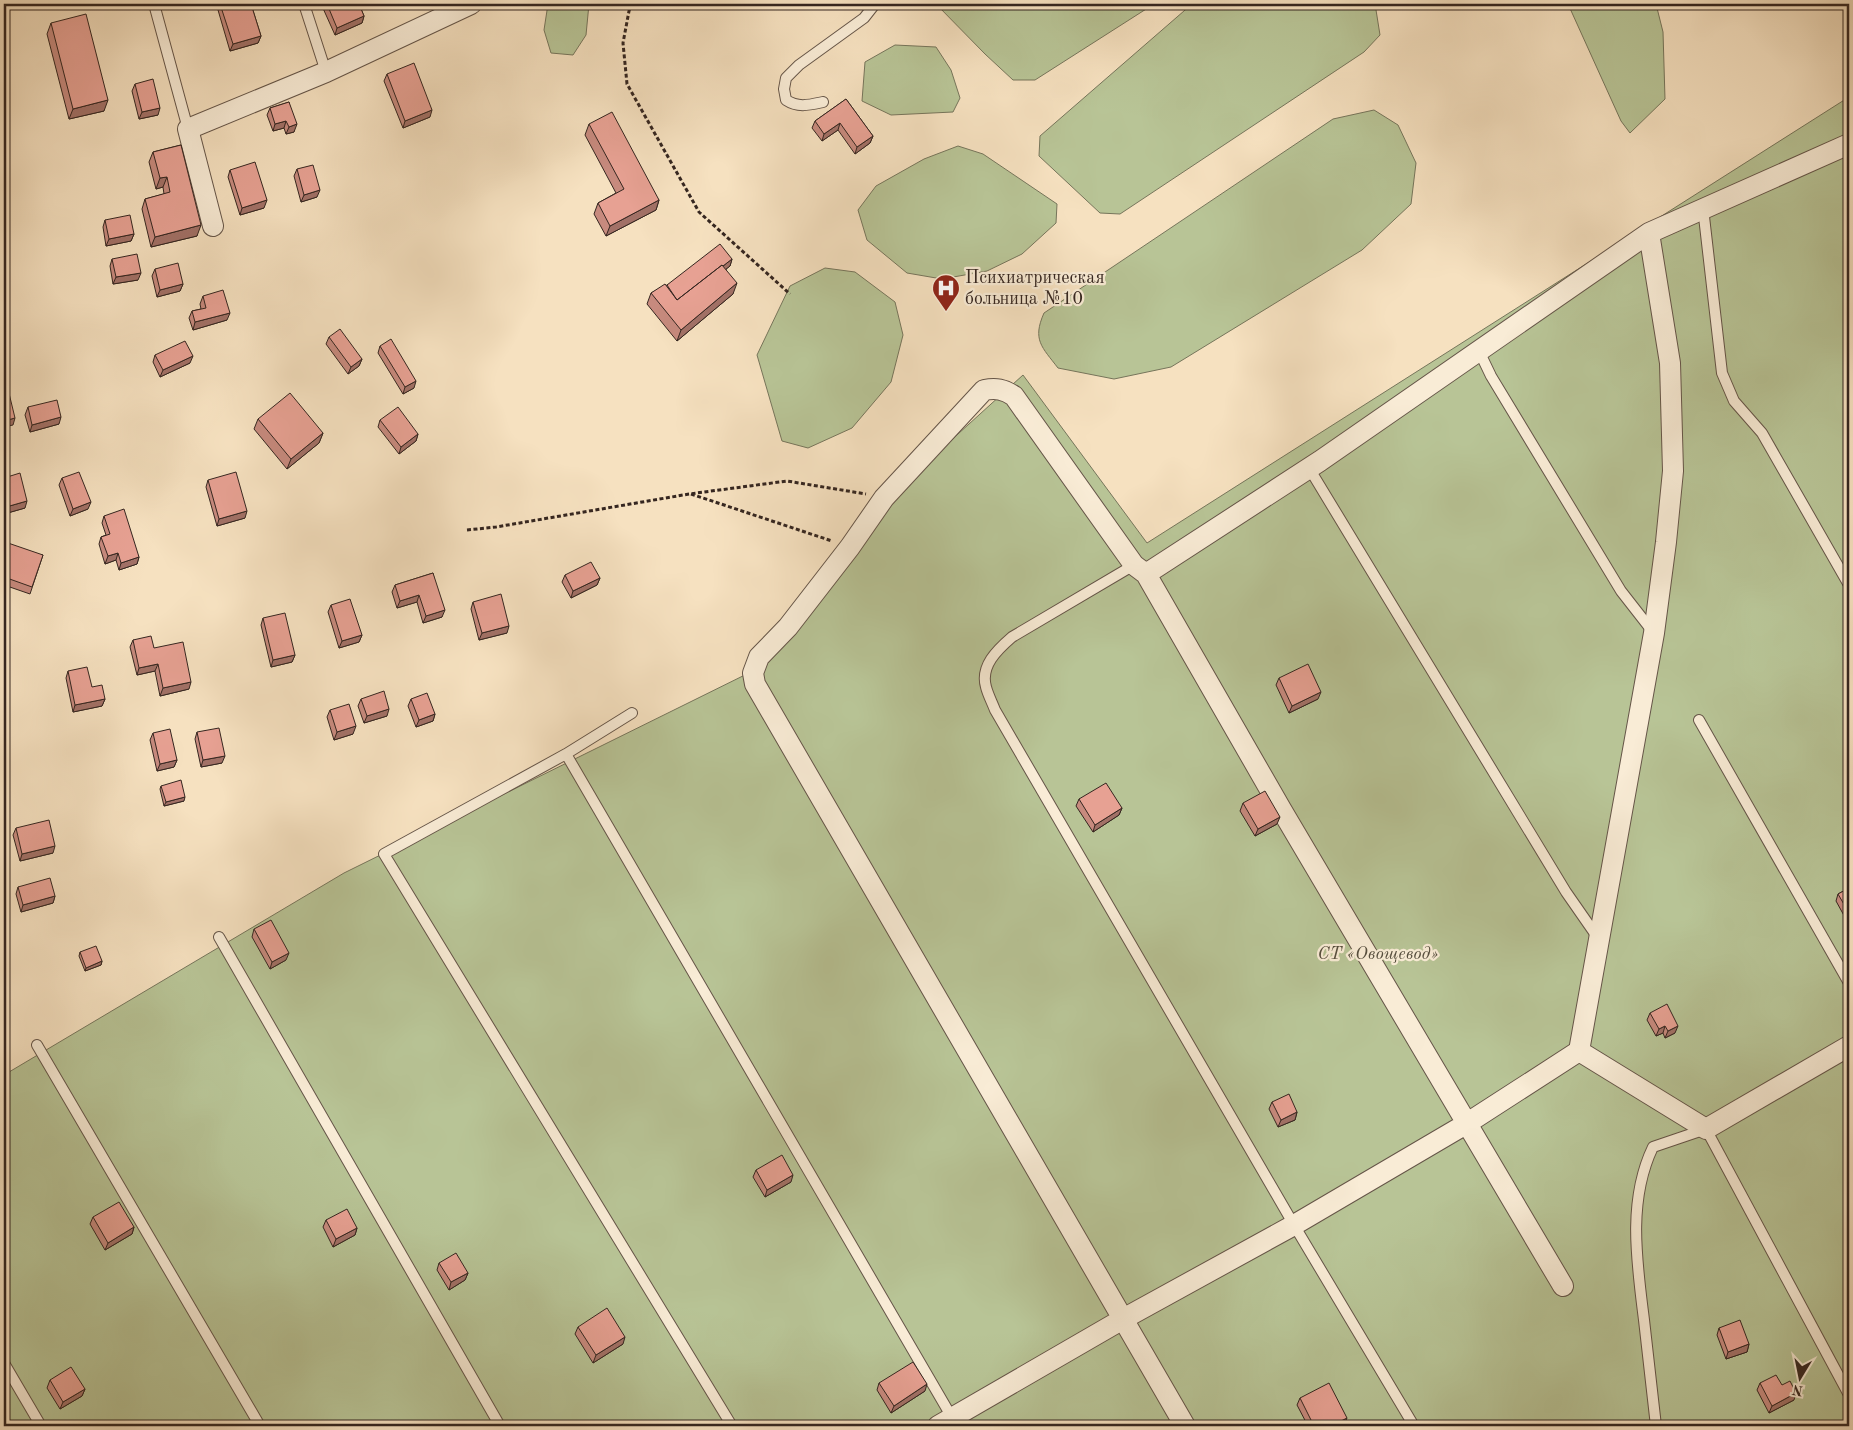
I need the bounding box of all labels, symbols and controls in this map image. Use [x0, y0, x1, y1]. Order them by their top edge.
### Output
place label: Психиатрическая больница №10 [965, 269, 1105, 308]
hospital icon: Психиатрическая больница №10 [931, 273, 961, 312]
park label: СТ «Овощевод» [1318, 945, 1439, 963]
north arrow [1776, 1352, 1826, 1402]
text: N [1791, 1382, 1804, 1398]

